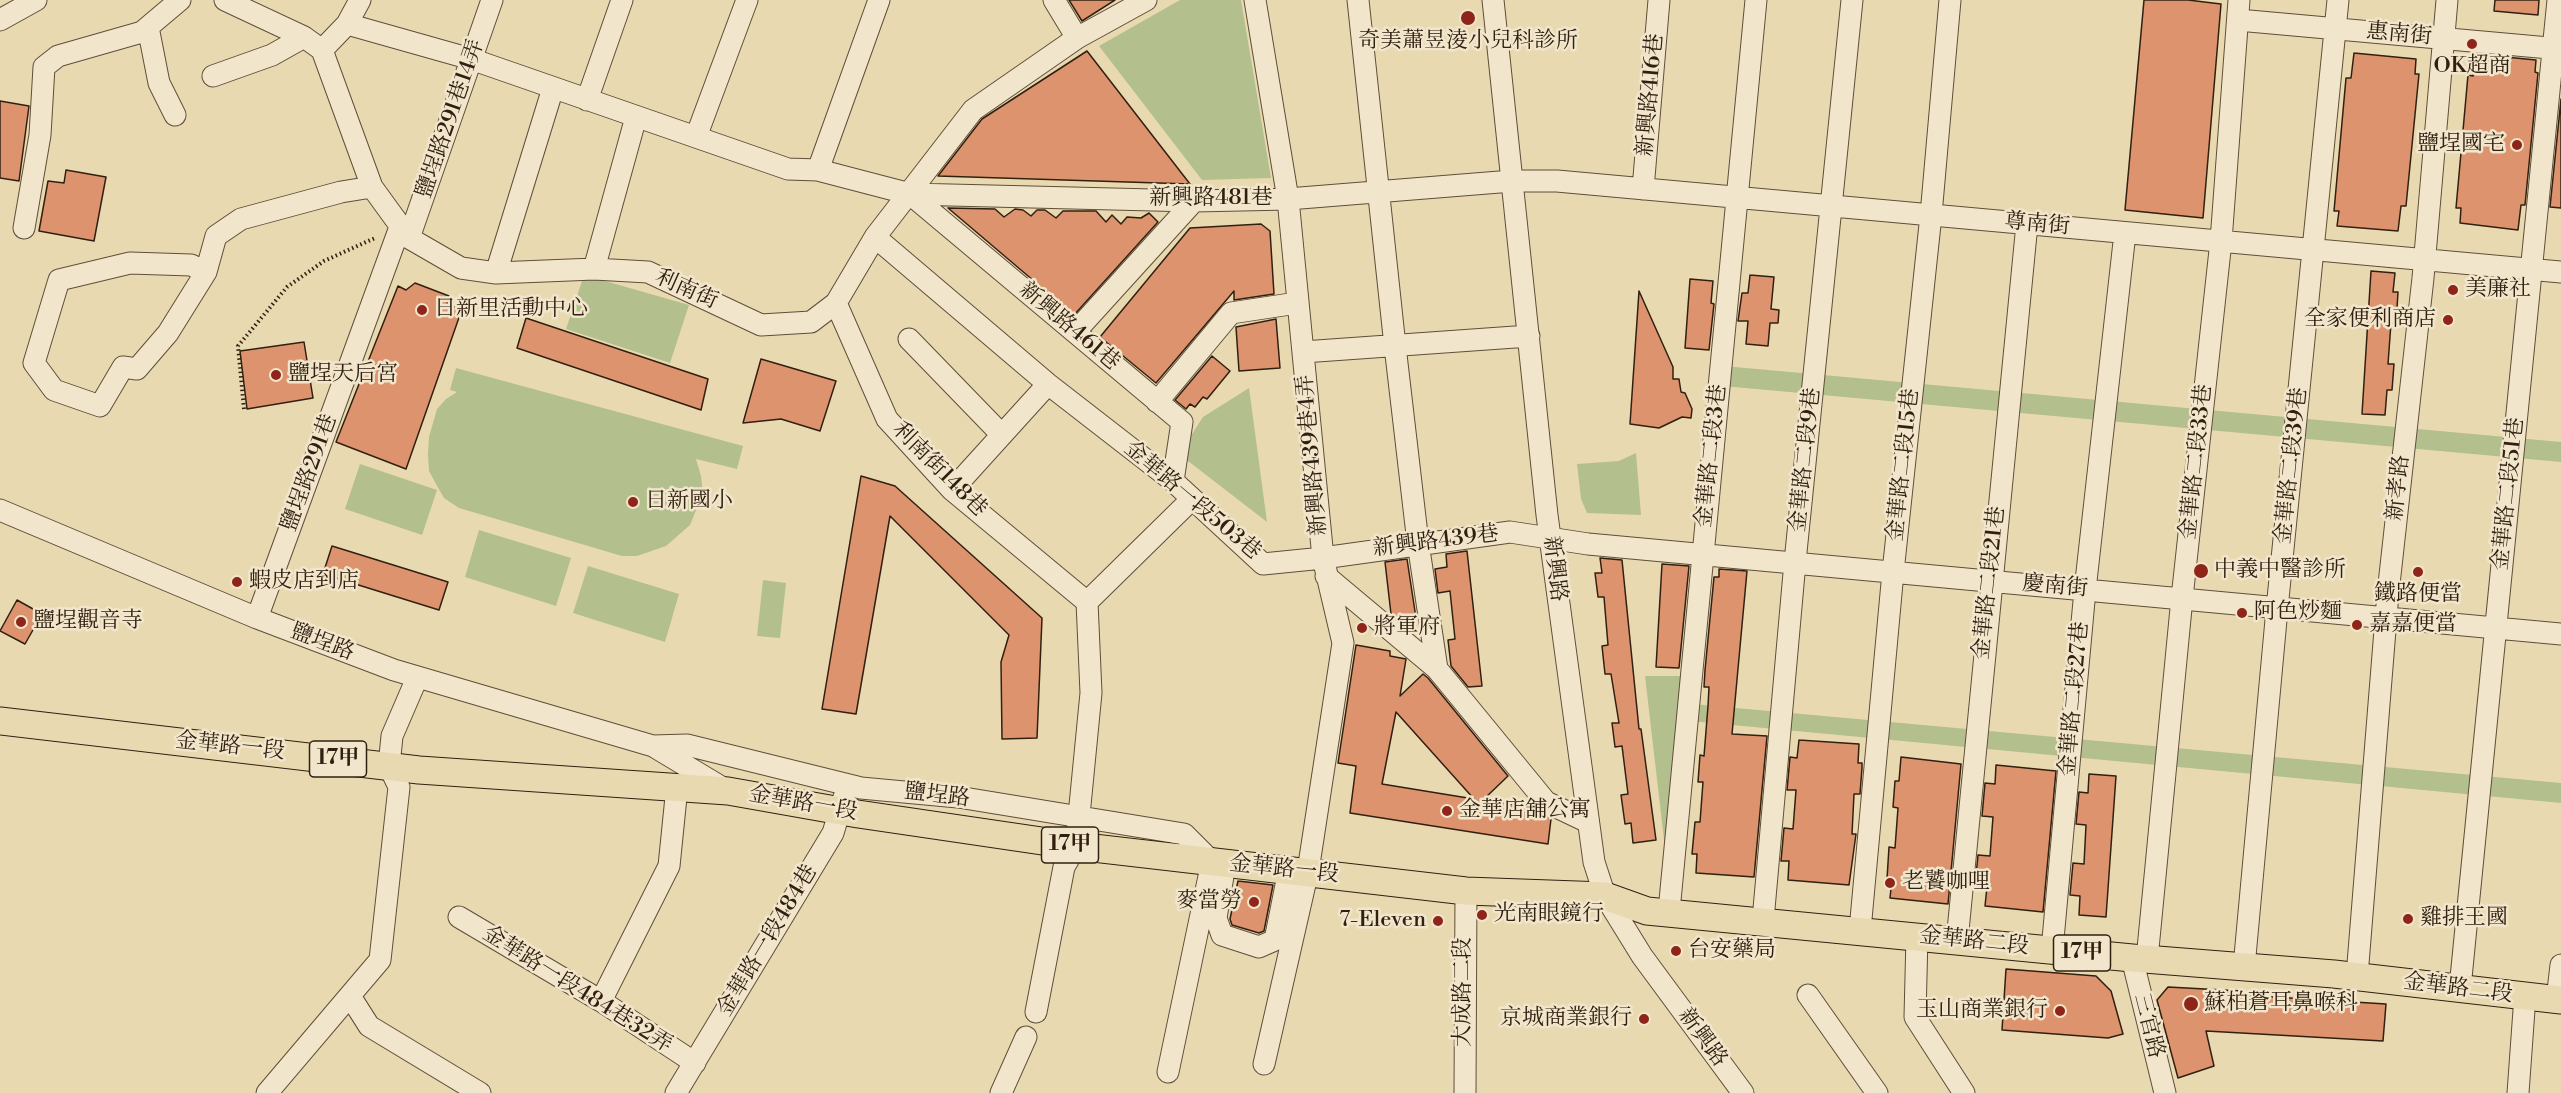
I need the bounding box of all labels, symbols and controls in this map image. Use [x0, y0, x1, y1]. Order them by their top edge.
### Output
marker: 奇美蕭昱淩小兒科診所 [1459, 9, 1477, 27]
street label: 惠南街 [2365, 19, 2433, 51]
place label: 奇美蕭昱淩小兒科診所 [1358, 29, 1578, 55]
street label: 新興路416巷 [1632, 33, 1670, 157]
street label: 鹽埕路291巷14弄 [411, 36, 491, 202]
marker: OK超商 [2465, 37, 2479, 51]
place label: OK超商 [2433, 54, 2511, 80]
place label: 鹽埕國宅 [2417, 132, 2505, 158]
marker: 鹽埕國宅 [2510, 138, 2524, 152]
street label: 新興路481巷 [1149, 186, 1273, 212]
street label: 尊南街 [2003, 209, 2071, 241]
street label: 利南街 [650, 265, 722, 315]
street label: 新興路461巷 [1013, 277, 1125, 377]
place label: 美廉社 [2465, 277, 2531, 303]
marker: 美廉社 [2446, 283, 2460, 297]
place label: 日新里活動中心 [434, 297, 588, 323]
marker: 日新里活動中心 [415, 303, 429, 317]
place label: 全家便利商店 [2304, 307, 2436, 333]
marker: 全家便利商店 [2441, 313, 2455, 327]
place label: 鹽埕天后宮 [288, 362, 398, 388]
marker: 鹽埕天后宮 [269, 368, 283, 382]
street label: 新興路439巷4弄 [1293, 373, 1333, 537]
street label: 金華路二段3巷 [1691, 383, 1733, 529]
street label: 金華路二段33巷 [2176, 383, 2218, 541]
street label: 金華路二段9巷 [1785, 386, 1827, 534]
street label: 金華路二段39巷 [2271, 386, 2313, 546]
street label: 金華路二段15巷 [1883, 387, 1925, 543]
street label: 鹽埕路291巷 [277, 411, 343, 535]
street label: 金華路二段51巷 [2488, 416, 2530, 572]
street label: 利南街148巷 [886, 417, 992, 523]
street label: 金華路一段503巷 [1118, 436, 1266, 566]
street label: 新孝路 [2382, 454, 2416, 522]
place label: 日新國小 [645, 489, 733, 515]
marker: 日新國小 [626, 495, 640, 509]
street label: 金華路二段21巷 [1969, 505, 2011, 661]
street label: 新興路439巷 [1372, 521, 1500, 563]
street label: 新興路 [1537, 535, 1571, 603]
place label: 中義中醫診所 [2214, 558, 2346, 584]
marker: 中義中醫診所 [2192, 562, 2210, 580]
marker: 鐵路便當 [2411, 565, 2425, 579]
place label: 蝦皮店到店 [249, 569, 359, 595]
street label: 慶南街 [2021, 571, 2089, 603]
marker: 蝦皮店到店 [230, 575, 244, 589]
place label: 鐵路便當 [2374, 582, 2462, 608]
place label: 阿色炒麵 [2254, 600, 2342, 626]
marker: 阿色炒麵 [2235, 606, 2249, 620]
place label: 鹽埕觀音寺 [33, 609, 143, 635]
place label: 嘉嘉便當 [2369, 612, 2457, 638]
marker: 鹽埕觀音寺 [14, 615, 28, 629]
place label: 將軍府 [1374, 615, 1440, 641]
marker: 嘉嘉便當 [2350, 618, 2364, 632]
street label: 鹽埕路 [286, 619, 358, 667]
street label: 金華路二段27巷 [2055, 620, 2095, 778]
marker: 將軍府 [1355, 621, 1369, 635]
street label: 金華路一段 [174, 728, 286, 766]
road number: 17甲 [310, 741, 366, 777]
street label: 鹽埕路 [903, 779, 971, 813]
street label: 金華路一段 [747, 781, 859, 827]
place label: 金華店舖公寓 [1459, 798, 1591, 824]
marker: 金華店舖公寓 [1440, 804, 1454, 818]
road number: 17甲 [1042, 827, 1098, 863]
street label: 金華路一段 [1228, 851, 1340, 889]
street label: 金華路一段484巷 [712, 860, 824, 1022]
place label: 老饕咖哩 [1902, 870, 1990, 896]
marker: 老饕咖哩 [1883, 876, 1897, 890]
place label: 麥當勞 [1176, 889, 1242, 915]
marker: 麥當勞 [1247, 895, 1261, 909]
place label: 光南眼鏡行 [1494, 902, 1604, 928]
place label: 雞排王國 [2420, 906, 2508, 932]
place label: 7-Eleven [1339, 908, 1426, 934]
marker: 光南眼鏡行 [1475, 908, 1489, 922]
marker: 雞排王國 [2401, 912, 2415, 926]
marker: 7-Eleven [1431, 914, 1445, 928]
street label: 金華路一段484巷32弄 [477, 921, 677, 1059]
street label: 金華路二段 [1918, 923, 2030, 961]
road number: 17甲 [2054, 935, 2110, 971]
street label: 大成路二段 [1451, 937, 1477, 1047]
place label: 台安藥局 [1688, 938, 1776, 964]
marker: 台安藥局 [1669, 944, 1683, 958]
street label: 金華路二段 [2402, 969, 2514, 1009]
street label: 三官路 [2127, 991, 2169, 1061]
place label: 蘇柏蒼耳鼻喉科 [2204, 991, 2358, 1017]
marker: 蘇柏蒼耳鼻喉科 [2182, 995, 2200, 1013]
place label: 玉山商業銀行 [1916, 998, 2048, 1024]
street label: 新興路 [1672, 1004, 1732, 1072]
marker: 玉山商業銀行 [2053, 1004, 2067, 1018]
place label: 京城商業銀行 [1500, 1006, 1632, 1032]
marker: 京城商業銀行 [1637, 1012, 1651, 1026]

